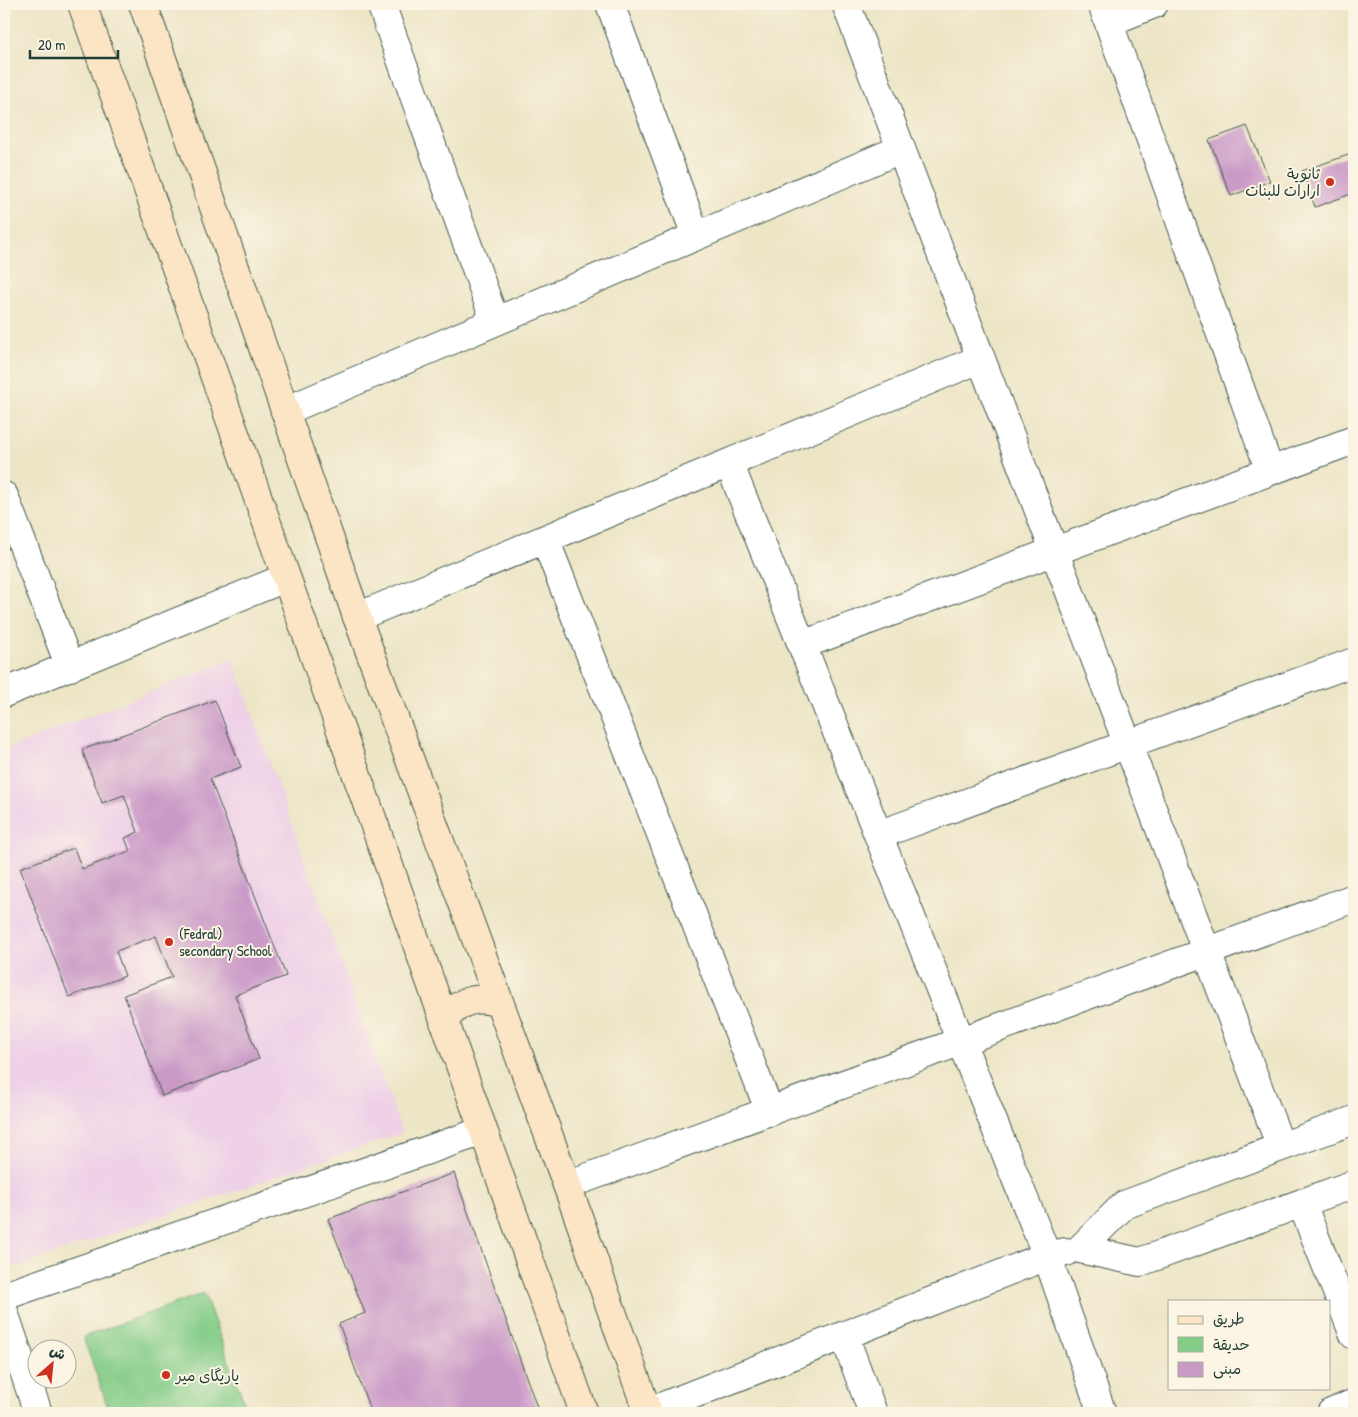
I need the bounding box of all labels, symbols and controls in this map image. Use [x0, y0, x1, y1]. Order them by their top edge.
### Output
scale bar [30, 28, 118, 60]
text: 20 m [38, 34, 65, 55]
place label: ثانوية ارارات للبنات [1245, 163, 1321, 201]
marker: ثانوية ارارات للبنات [1324, 176, 1336, 188]
place label: (Fedral) secondary School [179, 923, 272, 961]
marker: (Fedral) secondary School [163, 936, 175, 948]
legend [1168, 1300, 1330, 1390]
text: طريق [1213, 1308, 1245, 1329]
text: حديقة [1213, 1334, 1250, 1355]
north arrow [28, 1340, 78, 1390]
text: ش [47, 1340, 69, 1364]
text: مبنى [1213, 1358, 1241, 1379]
place label: یاریگای میر [174, 1365, 239, 1386]
marker: یاریگای میر [160, 1369, 172, 1381]

